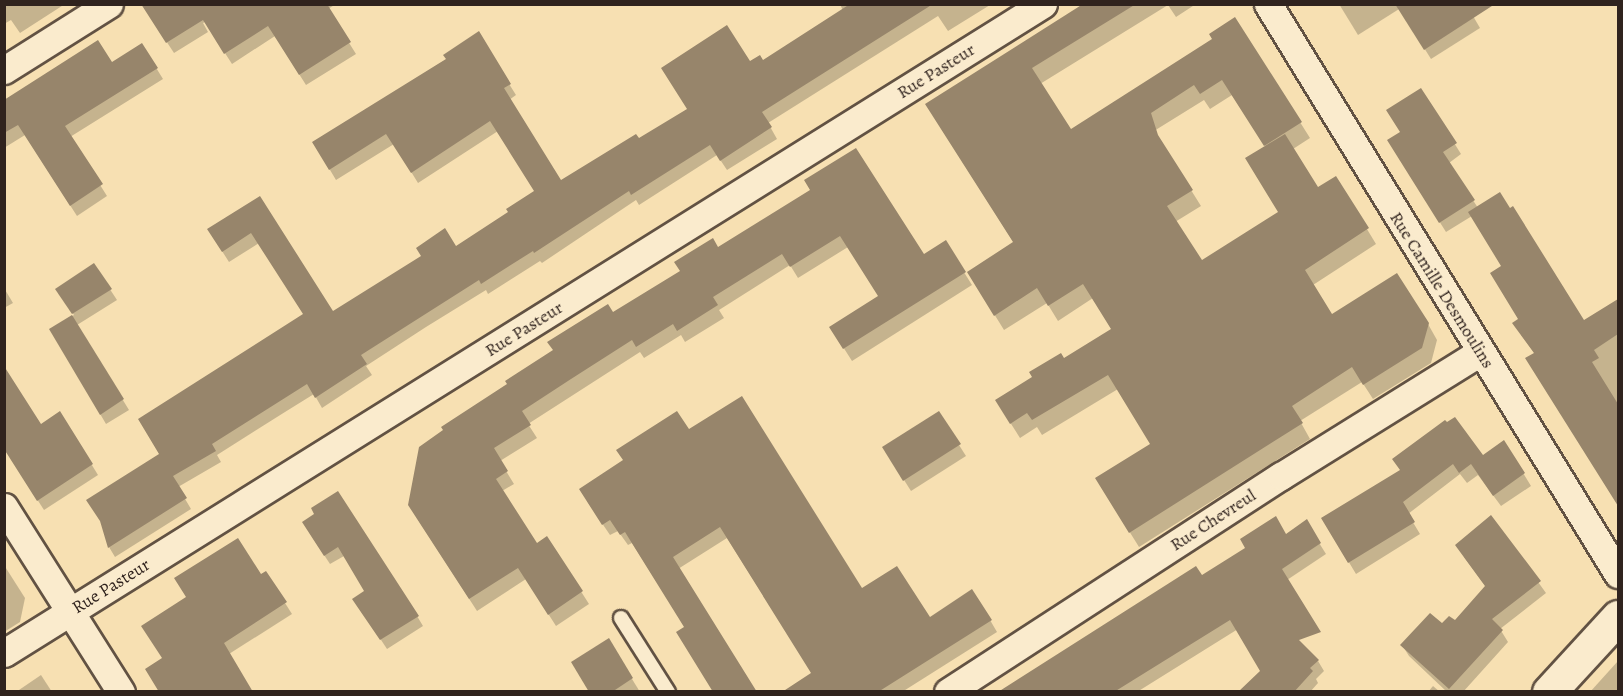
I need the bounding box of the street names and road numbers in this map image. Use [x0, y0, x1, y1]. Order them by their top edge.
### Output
street label: Rue Pasteur [893, 39, 979, 103]
street label: Rue Camille Desmoulins [1385, 208, 1499, 372]
street label: Rue Pasteur [481, 297, 567, 361]
street label: Rue Chevreul [1166, 484, 1260, 556]
street label: Rue Pasteur [68, 554, 154, 618]

